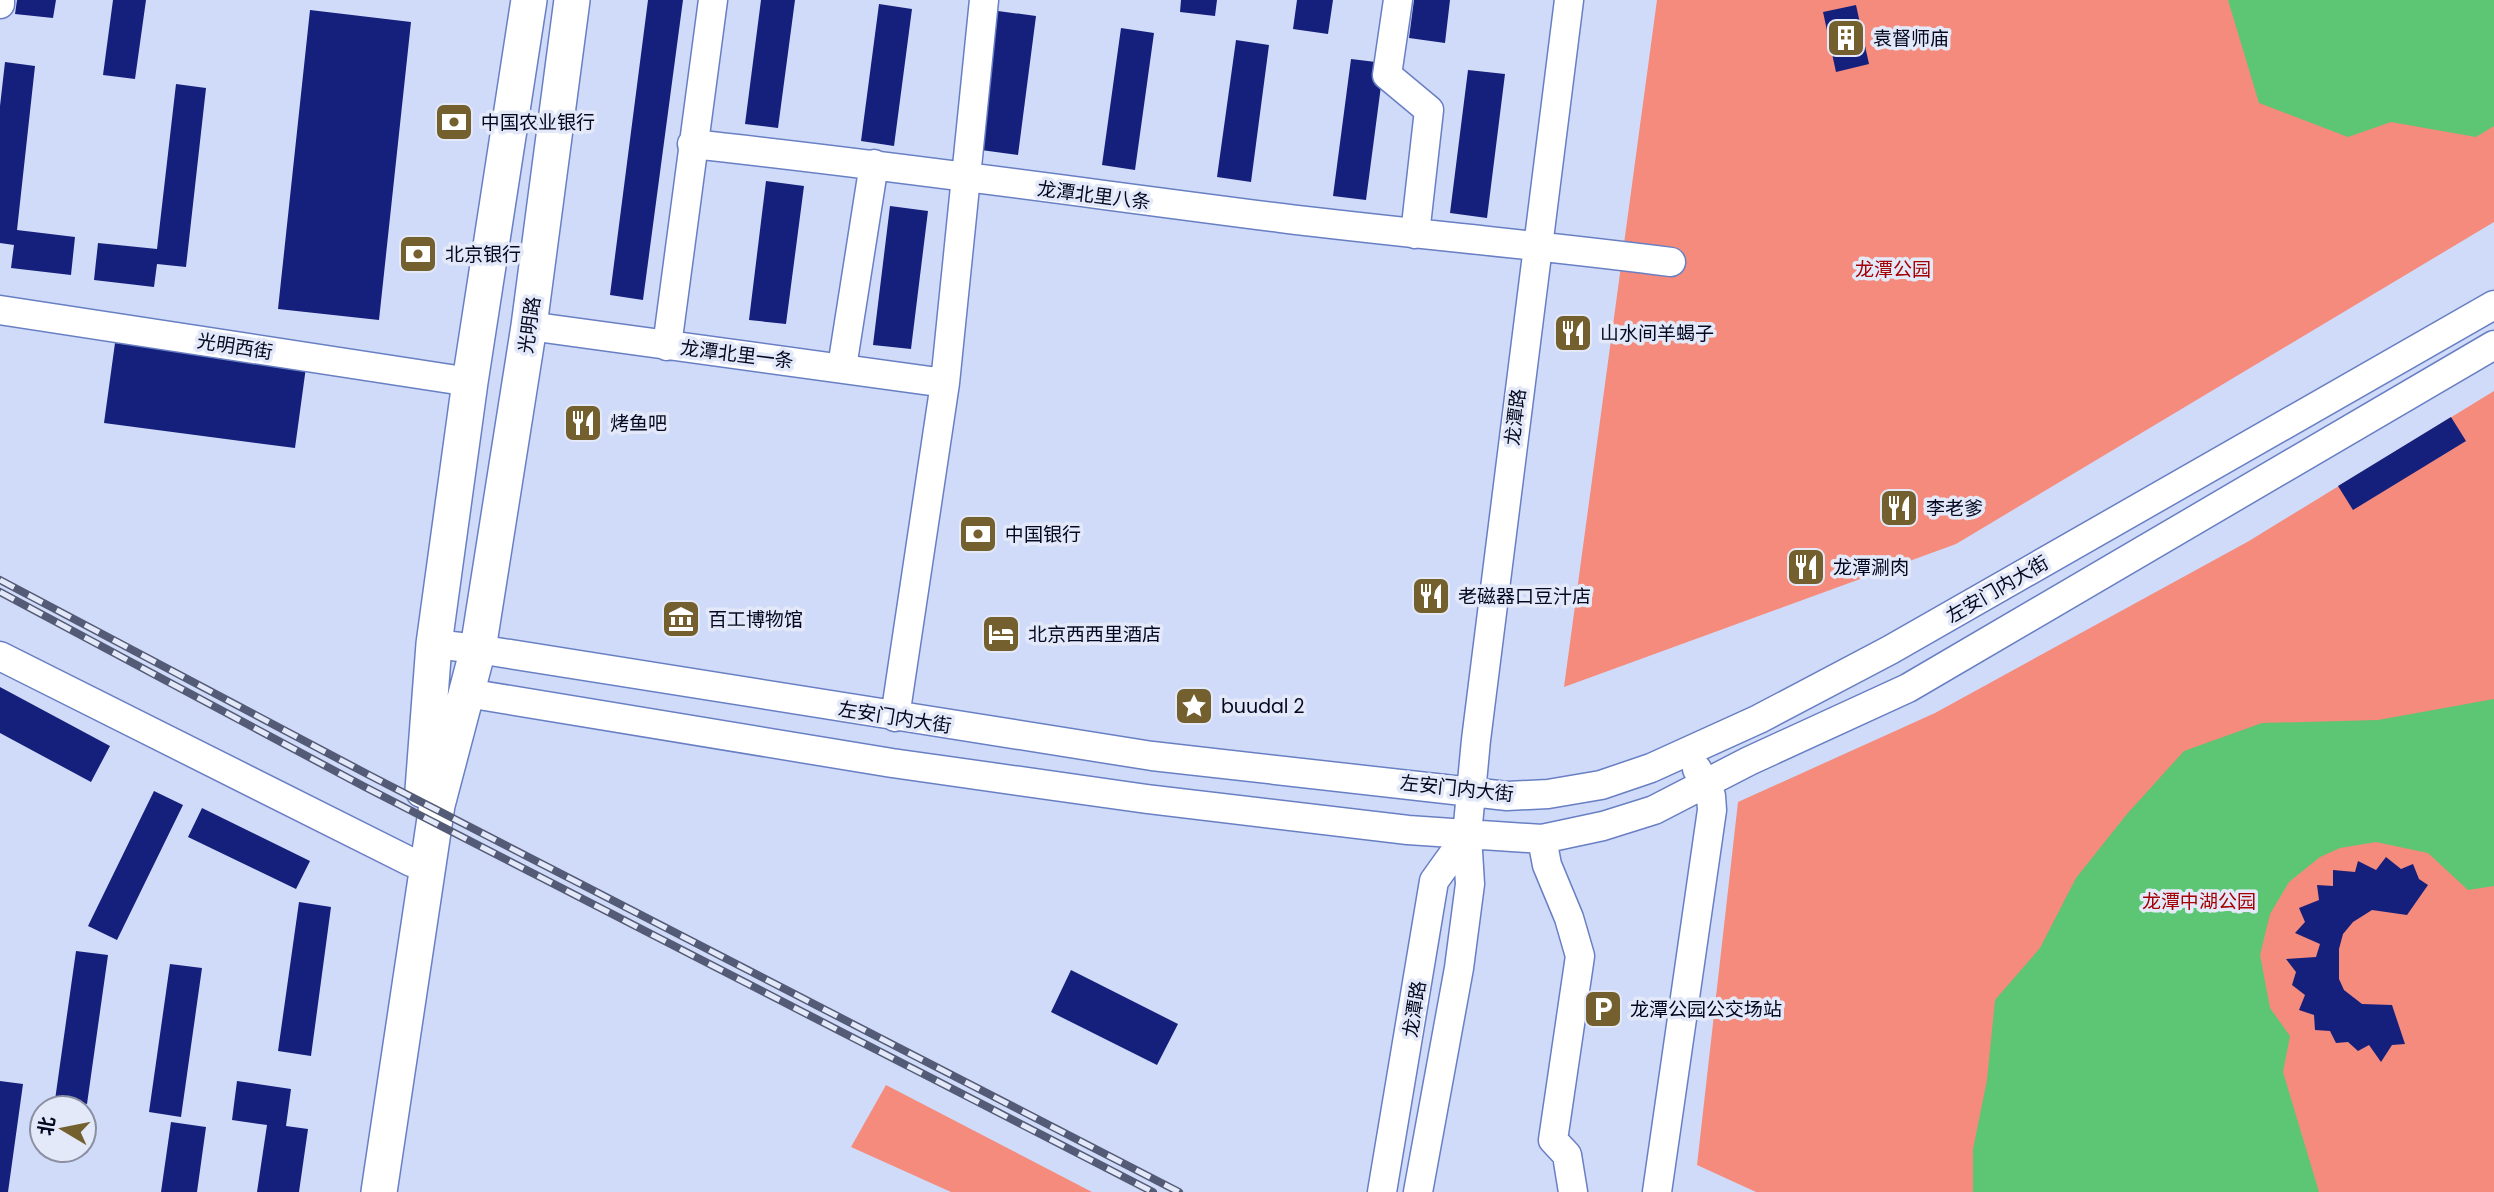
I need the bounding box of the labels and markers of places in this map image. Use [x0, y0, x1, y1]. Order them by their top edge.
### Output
building icon: 袁督师庙 [1825, 17, 1867, 59]
place label: 袁督师庙 [1873, 25, 1949, 52]
bank icon: 中国农业银行 [433, 101, 475, 143]
place label: 中国农业银行 [481, 109, 595, 136]
bank icon: 北京银行 [397, 233, 439, 275]
place label: 北京银行 [445, 241, 521, 268]
restaurant icon: 山水间羊蝎子 [1552, 312, 1594, 354]
place label: 山水间羊蝎子 [1600, 320, 1714, 347]
restaurant icon: 烤鱼吧 [562, 402, 604, 444]
place label: 烤鱼吧 [610, 410, 667, 437]
restaurant icon: 李老爹 [1878, 487, 1920, 529]
place label: 李老爹 [1926, 495, 1983, 522]
bank icon: 中国银行 [957, 513, 999, 555]
place label: 中国银行 [1005, 521, 1081, 548]
restaurant icon: 龙潭涮肉 [1785, 546, 1827, 588]
place label: 龙潭涮肉 [1833, 554, 1909, 581]
restaurant icon: 老磁器口豆汁店 [1410, 575, 1452, 617]
place label: 老磁器口豆汁店 [1458, 583, 1591, 610]
museum icon: 百工博物馆 [660, 598, 702, 640]
place label: 百工博物馆 [708, 606, 803, 633]
hotel icon: 北京西西里酒店 [980, 613, 1022, 655]
place label: 北京西西里酒店 [1028, 621, 1161, 648]
place icon: buudal 2 [1173, 685, 1215, 727]
place label: buudal 2 [1221, 693, 1305, 720]
parking icon: 龙潭公园公交场站 [1582, 988, 1624, 1030]
place label: 龙潭公园公交场站 [1630, 996, 1782, 1023]

